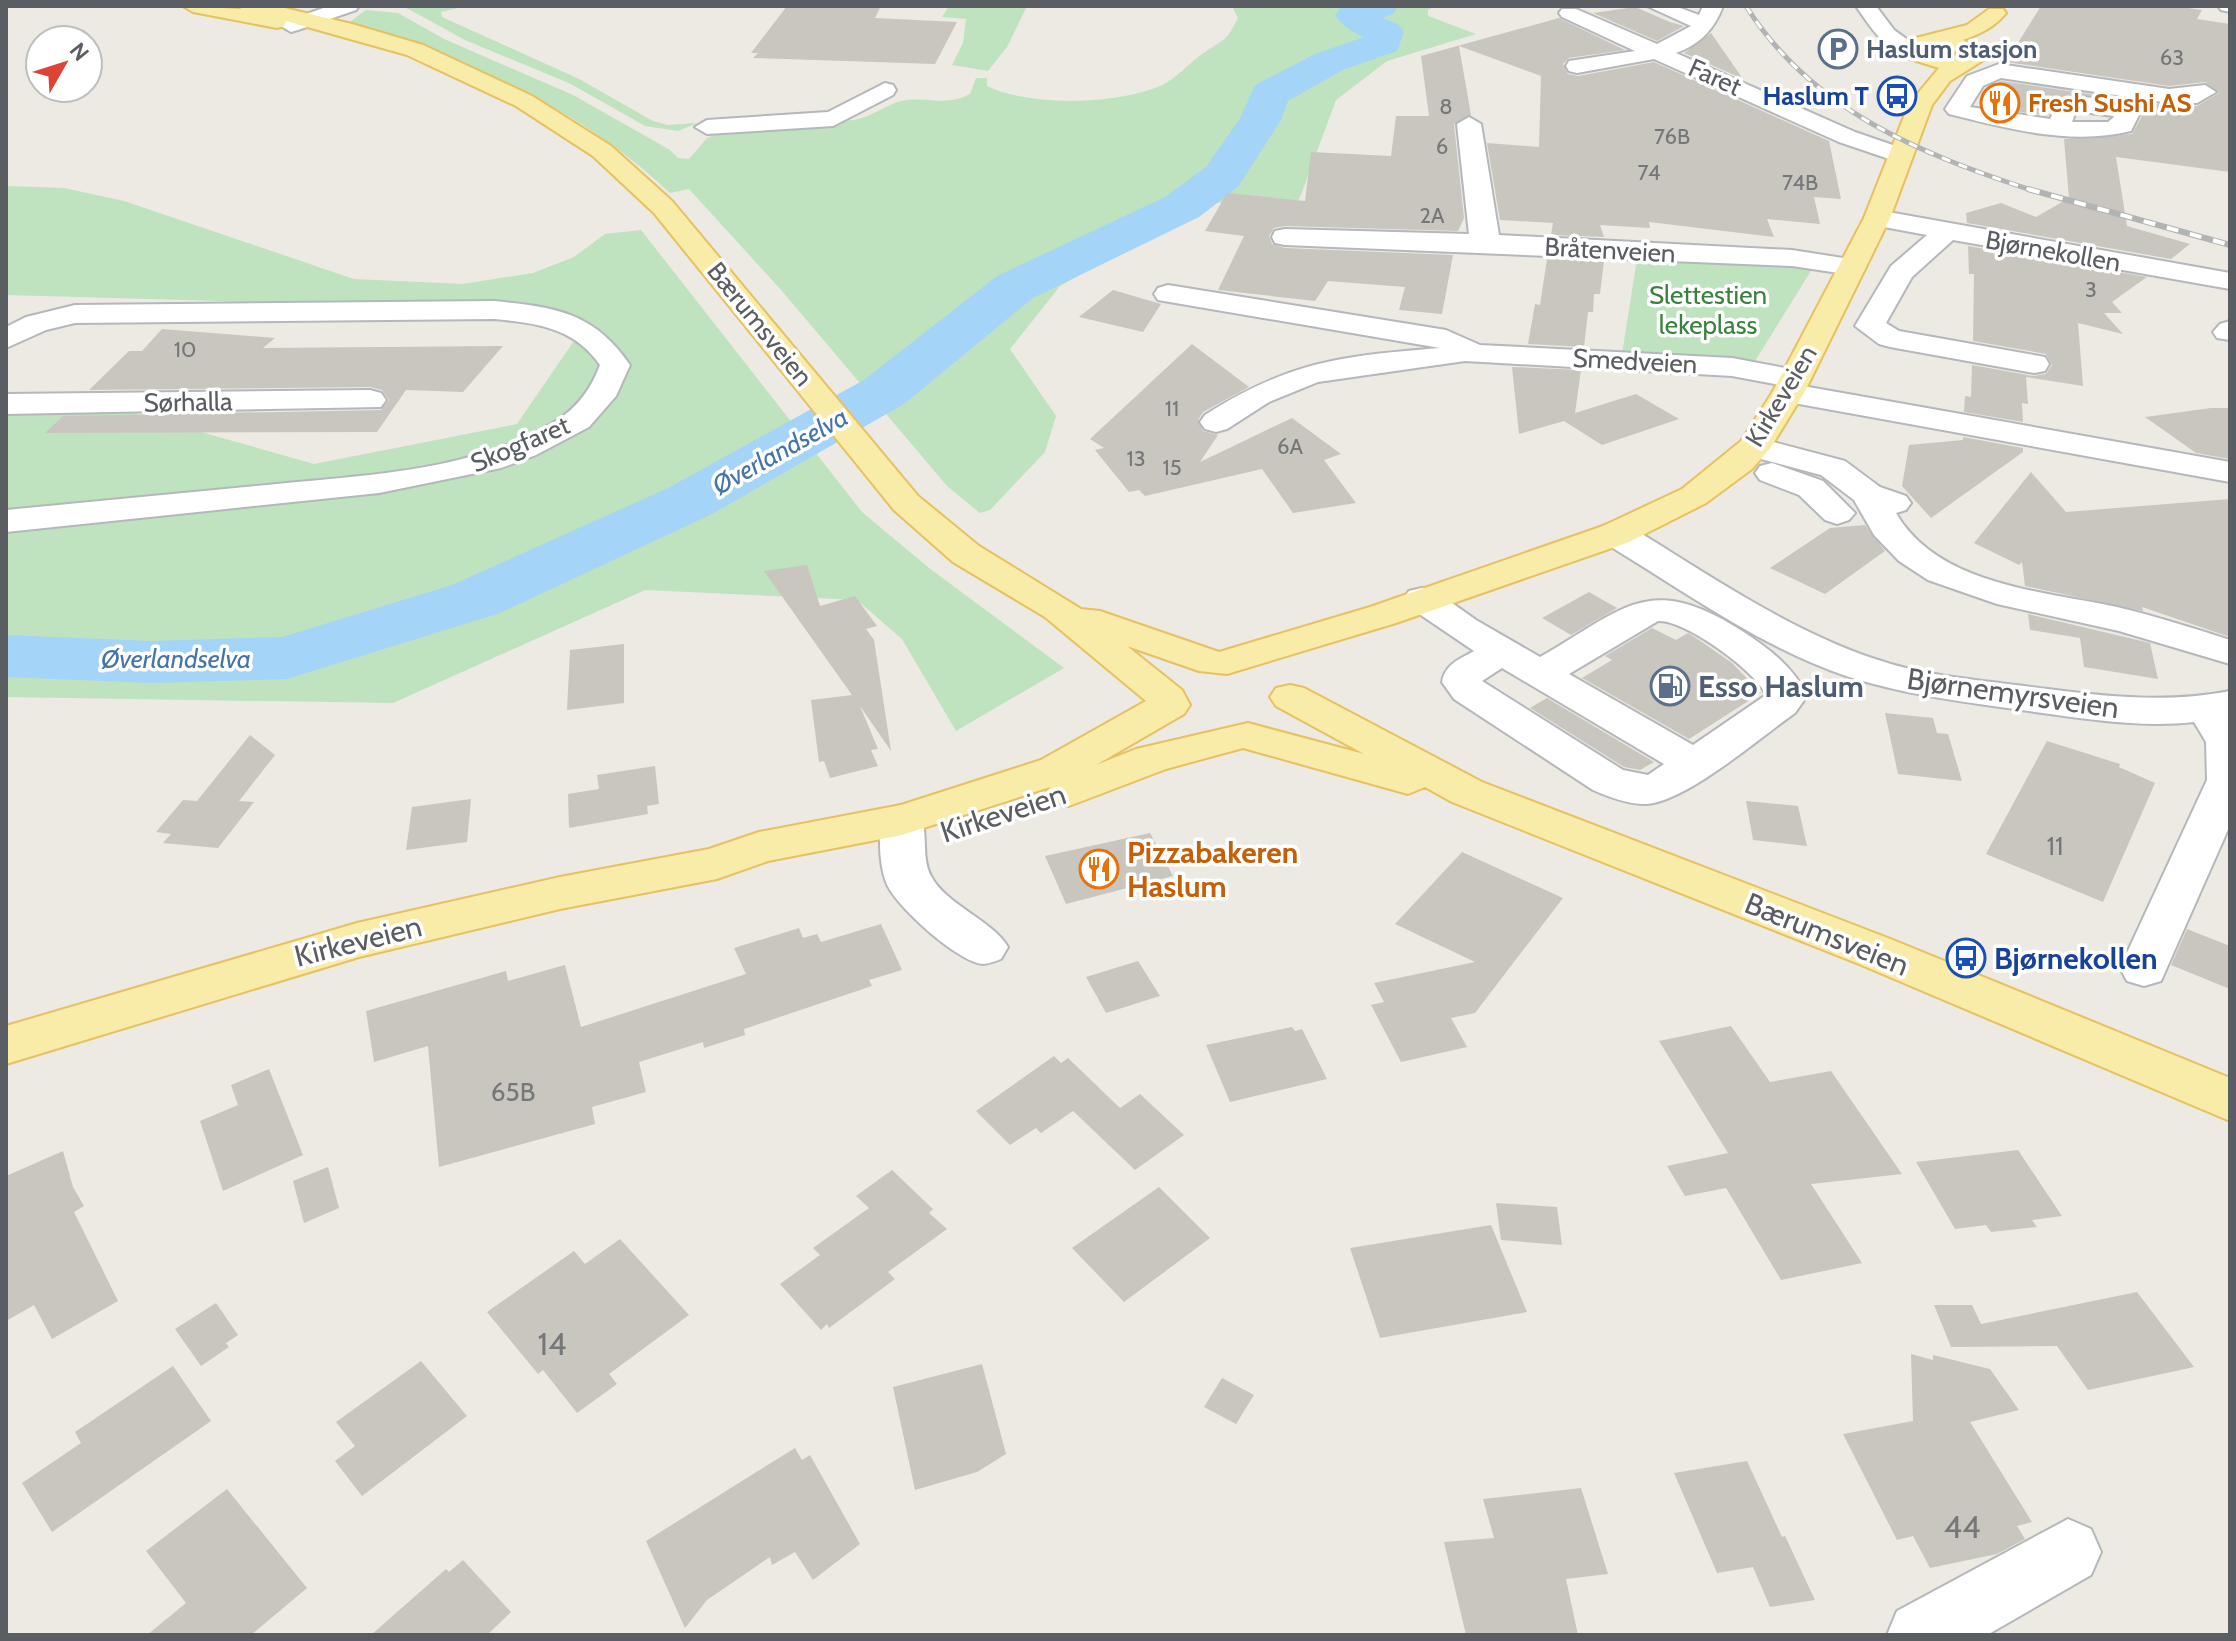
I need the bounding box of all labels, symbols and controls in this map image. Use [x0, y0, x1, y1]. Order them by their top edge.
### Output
north arrow [24, 24, 104, 104]
parking icon: Haslum stasjon [1817, 28, 1859, 70]
place label: Haslum stasjon [1866, 33, 2037, 65]
text: N [64, 37, 95, 66]
house number: 63 [2160, 44, 2184, 71]
street label: Faret [1684, 51, 1747, 103]
bus stop icon: Haslum T [1876, 75, 1918, 117]
place label: Haslum T [1762, 80, 1870, 112]
restaurant icon: Fresh Sushi AS [1979, 82, 2021, 124]
place label: Fresh Sushi AS [2028, 87, 2192, 119]
house number: 8 [1439, 93, 1453, 120]
house number: 76B [1654, 123, 1690, 150]
house number: 6 [1436, 133, 1448, 160]
house number: 74 [1637, 159, 1661, 186]
house number: 74B [1782, 169, 1818, 196]
house number: 2A [1419, 202, 1445, 229]
street label: Bjørnekollen [1983, 223, 2123, 279]
street label: Bråtenveien [1544, 231, 1676, 269]
street label: Bærumsveien [700, 255, 820, 393]
house number: 3 [2085, 276, 2097, 303]
park label: Slettestien lekeplass [1649, 279, 1767, 341]
house number: 10 [174, 336, 196, 363]
street label: Kirkeveien [1738, 340, 1824, 452]
street label: Smedveien [1572, 342, 1698, 380]
street label: Sørhalla [143, 385, 233, 419]
house number: 11 [1165, 395, 1179, 422]
water label: Øverlandselva [707, 401, 853, 501]
street label: Skogfaret [466, 409, 574, 479]
house number: 6A [1277, 433, 1303, 460]
house number: 13 [1126, 445, 1146, 472]
house number: 15 [1162, 454, 1182, 481]
water label: Øverlandselva [101, 643, 251, 675]
street label: Bjørnemyrsveien [1905, 660, 2121, 726]
fuel station icon: Esso Haslum [1649, 665, 1691, 707]
place label: Esso Haslum [1698, 668, 1864, 705]
street label: Kirkeveien [936, 775, 1070, 851]
house number: 11 [2047, 830, 2063, 862]
place label: Pizzabakeren Haslum [1127, 834, 1298, 905]
restaurant icon: Pizzabakeren Haslum [1078, 848, 1120, 890]
street label: Bærumsveien [1740, 884, 1914, 984]
street label: Kirkeveien [291, 907, 425, 975]
bus stop icon: Bjørnekollen [1945, 937, 1987, 979]
place label: Bjørnekollen [1994, 940, 2157, 977]
house number: 65B [491, 1076, 535, 1108]
house number: 14 [538, 1324, 566, 1363]
house number: 44 [1944, 1507, 1981, 1546]

